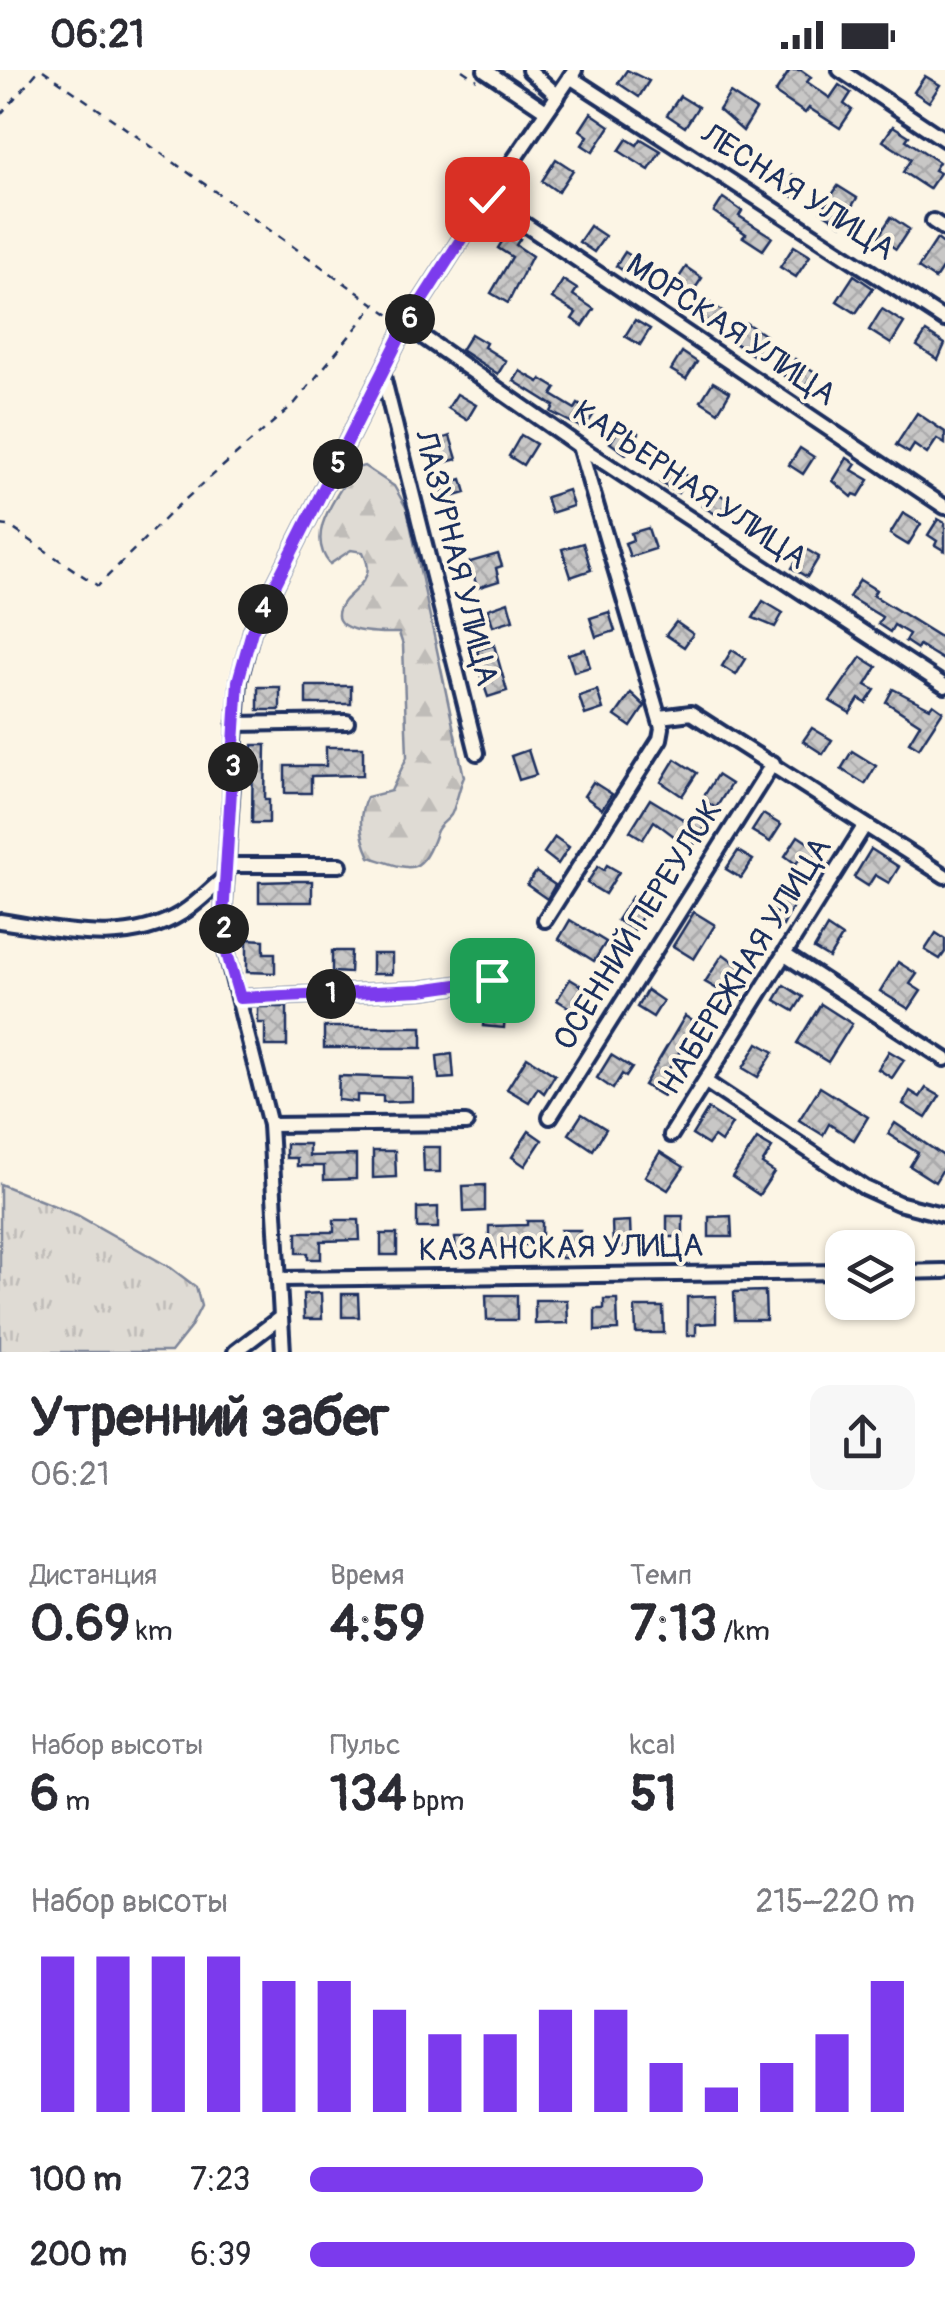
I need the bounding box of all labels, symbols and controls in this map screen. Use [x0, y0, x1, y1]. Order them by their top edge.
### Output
text: 06:21 [50, 11, 144, 59]
street label: ЛЕСНАЯ УЛИЦА [693, 114, 902, 270]
pin [445, 157, 530, 242]
icon: check [460, 172, 515, 227]
street label: МОРСКАЯ УЛИЦА [618, 245, 844, 415]
pin: 6 [385, 294, 435, 344]
text: 6 [402, 301, 418, 336]
street label: КАРЬЕРНАЯ УЛИЦА [565, 392, 815, 578]
street label: ЛАЗУРНАЯ УЛИЦА [405, 425, 507, 690]
pin: 5 [313, 439, 363, 489]
text: 5 [330, 446, 346, 481]
pin: 4 [238, 584, 288, 634]
text: 4 [255, 591, 271, 626]
pin: 3 [208, 742, 258, 792]
text: 3 [225, 749, 241, 784]
street label: ОСЕННИЙ ПЕРЕУЛОК [545, 792, 731, 1058]
street label: НАБЕРЕЖНАЯ УЛИЦА [650, 830, 840, 1102]
pin: 2 [199, 904, 249, 954]
text: 2 [216, 911, 232, 946]
pin [450, 938, 535, 1023]
icon: arrive [465, 953, 520, 1008]
pin: 1 [306, 969, 356, 1019]
text: 1 [326, 976, 336, 1011]
street label: КАЗАНСКАЯ УЛИЦА [418, 1226, 704, 1270]
map controls [825, 1230, 915, 1320]
button: layers [825, 1230, 915, 1320]
text: Утренний забег [30, 1383, 389, 1452]
button: share [810, 1385, 915, 1490]
text: 06:21 [30, 1455, 109, 1495]
text: Дистанция [30, 1558, 157, 1593]
text: Время [330, 1558, 404, 1593]
text: Темп [630, 1558, 692, 1593]
text: 0.69 [30, 1593, 130, 1656]
text: 4:59 [330, 1593, 425, 1656]
text: 7:13 [630, 1593, 717, 1656]
text: km [130, 1614, 173, 1649]
text: /km [717, 1614, 770, 1649]
text: Набор высоты [30, 1728, 203, 1763]
text: Пульс [330, 1728, 401, 1763]
text: kcal [630, 1728, 676, 1763]
text: 6 [30, 1763, 59, 1826]
text: 134 [330, 1763, 406, 1826]
text: 51 [630, 1763, 677, 1826]
text: m [59, 1784, 90, 1819]
text: bpm [406, 1784, 464, 1819]
text: Набор высоты [30, 1882, 228, 1922]
text: 215–220 m [755, 1882, 915, 1922]
text: 100 m [30, 2160, 122, 2200]
text: 7:23 [190, 2160, 250, 2200]
text: 200 m [30, 2235, 127, 2275]
text: 6:39 [190, 2235, 252, 2275]

